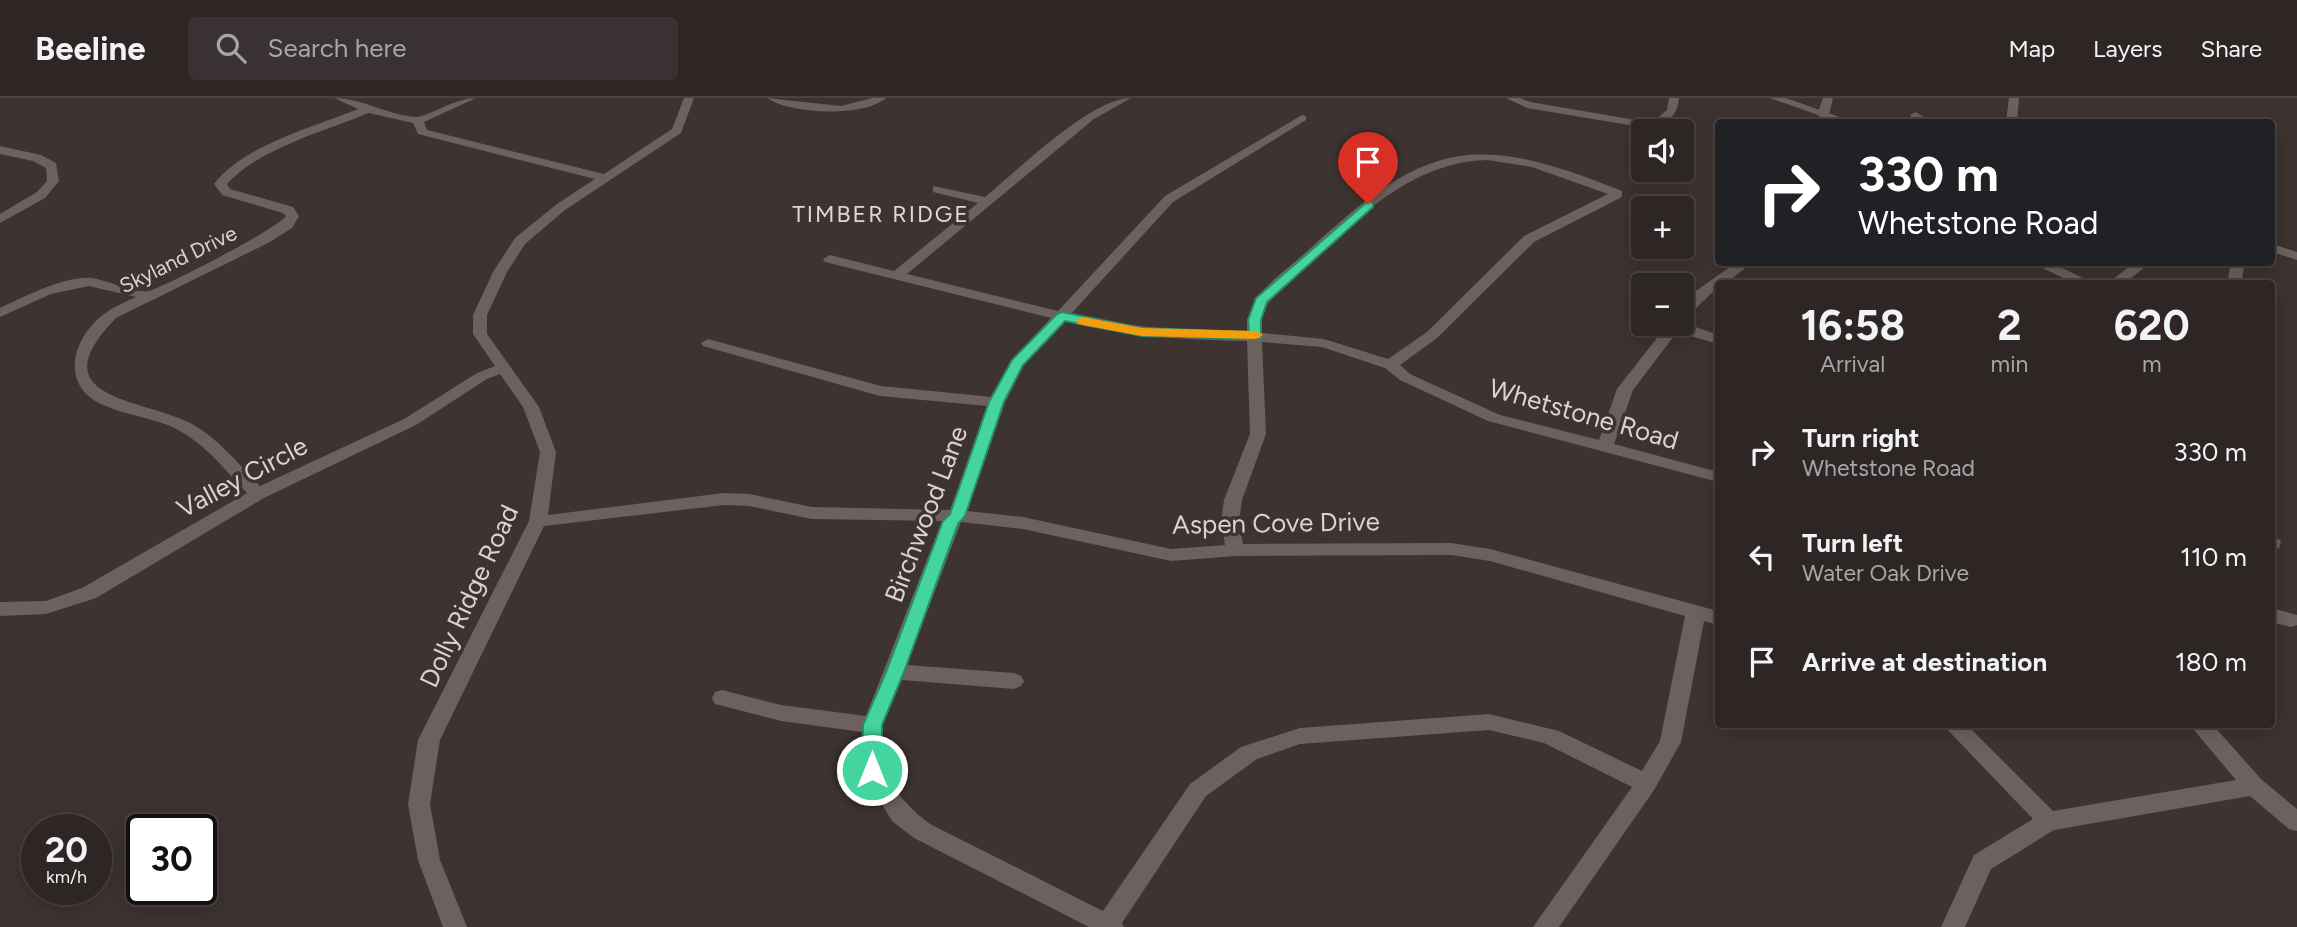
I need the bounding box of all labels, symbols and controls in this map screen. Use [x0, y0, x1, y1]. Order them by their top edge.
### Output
search box [188, 17, 678, 80]
text: Beeline [35, 29, 146, 68]
icon: search [212, 29, 250, 67]
text: Search here [268, 32, 406, 64]
text: Map [2008, 34, 2055, 63]
text: Layers [2093, 34, 2162, 63]
text: Share [2200, 34, 2262, 63]
map controls [1631, 119, 1694, 336]
button: sound [1631, 119, 1694, 182]
pin [1338, 132, 1398, 204]
icon: arrive [1349, 143, 1387, 181]
text: 330 m [1858, 144, 1999, 203]
icon: right [1743, 147, 1834, 238]
button: + [1631, 196, 1694, 259]
district label: TIMBER RIDGE [792, 200, 970, 228]
text: Whetstone Road [1858, 204, 2099, 242]
street label: Skyland Drive [115, 220, 241, 298]
button: − [1631, 273, 1694, 336]
text: 16:58 [1800, 300, 1905, 351]
text: 2 [1997, 300, 2022, 351]
text: 620 [2114, 300, 2190, 351]
text: Arrival [1820, 350, 1885, 378]
text: min [1991, 350, 2028, 378]
text: m [2142, 350, 2161, 378]
street label: Whetstone Road [1486, 372, 1682, 456]
street label: Birchwood Lane [878, 421, 974, 607]
text: Turn right [1802, 422, 1919, 454]
street label: Valley Circle [171, 429, 313, 525]
icon: right [1743, 433, 1781, 471]
text: 330 m [2173, 436, 2247, 468]
text: Whetstone Road [1802, 454, 1975, 482]
street label: Dolly Ridge Road [413, 500, 525, 692]
street label: Aspen Cove Drive [1172, 505, 1380, 541]
text: Turn left [1802, 527, 1903, 559]
icon: left [1743, 538, 1781, 576]
text: 110 m [2180, 541, 2247, 573]
text: Water Oak Drive [1802, 559, 1969, 587]
icon: arrive [1743, 643, 1781, 681]
text: Arrive at destination [1802, 646, 2047, 678]
text: 180 m [2175, 646, 2247, 678]
position arrow [835, 733, 909, 807]
speed limit sign: 30 [126, 814, 217, 905]
text: 20 [45, 829, 88, 871]
text: km/h [46, 866, 87, 888]

